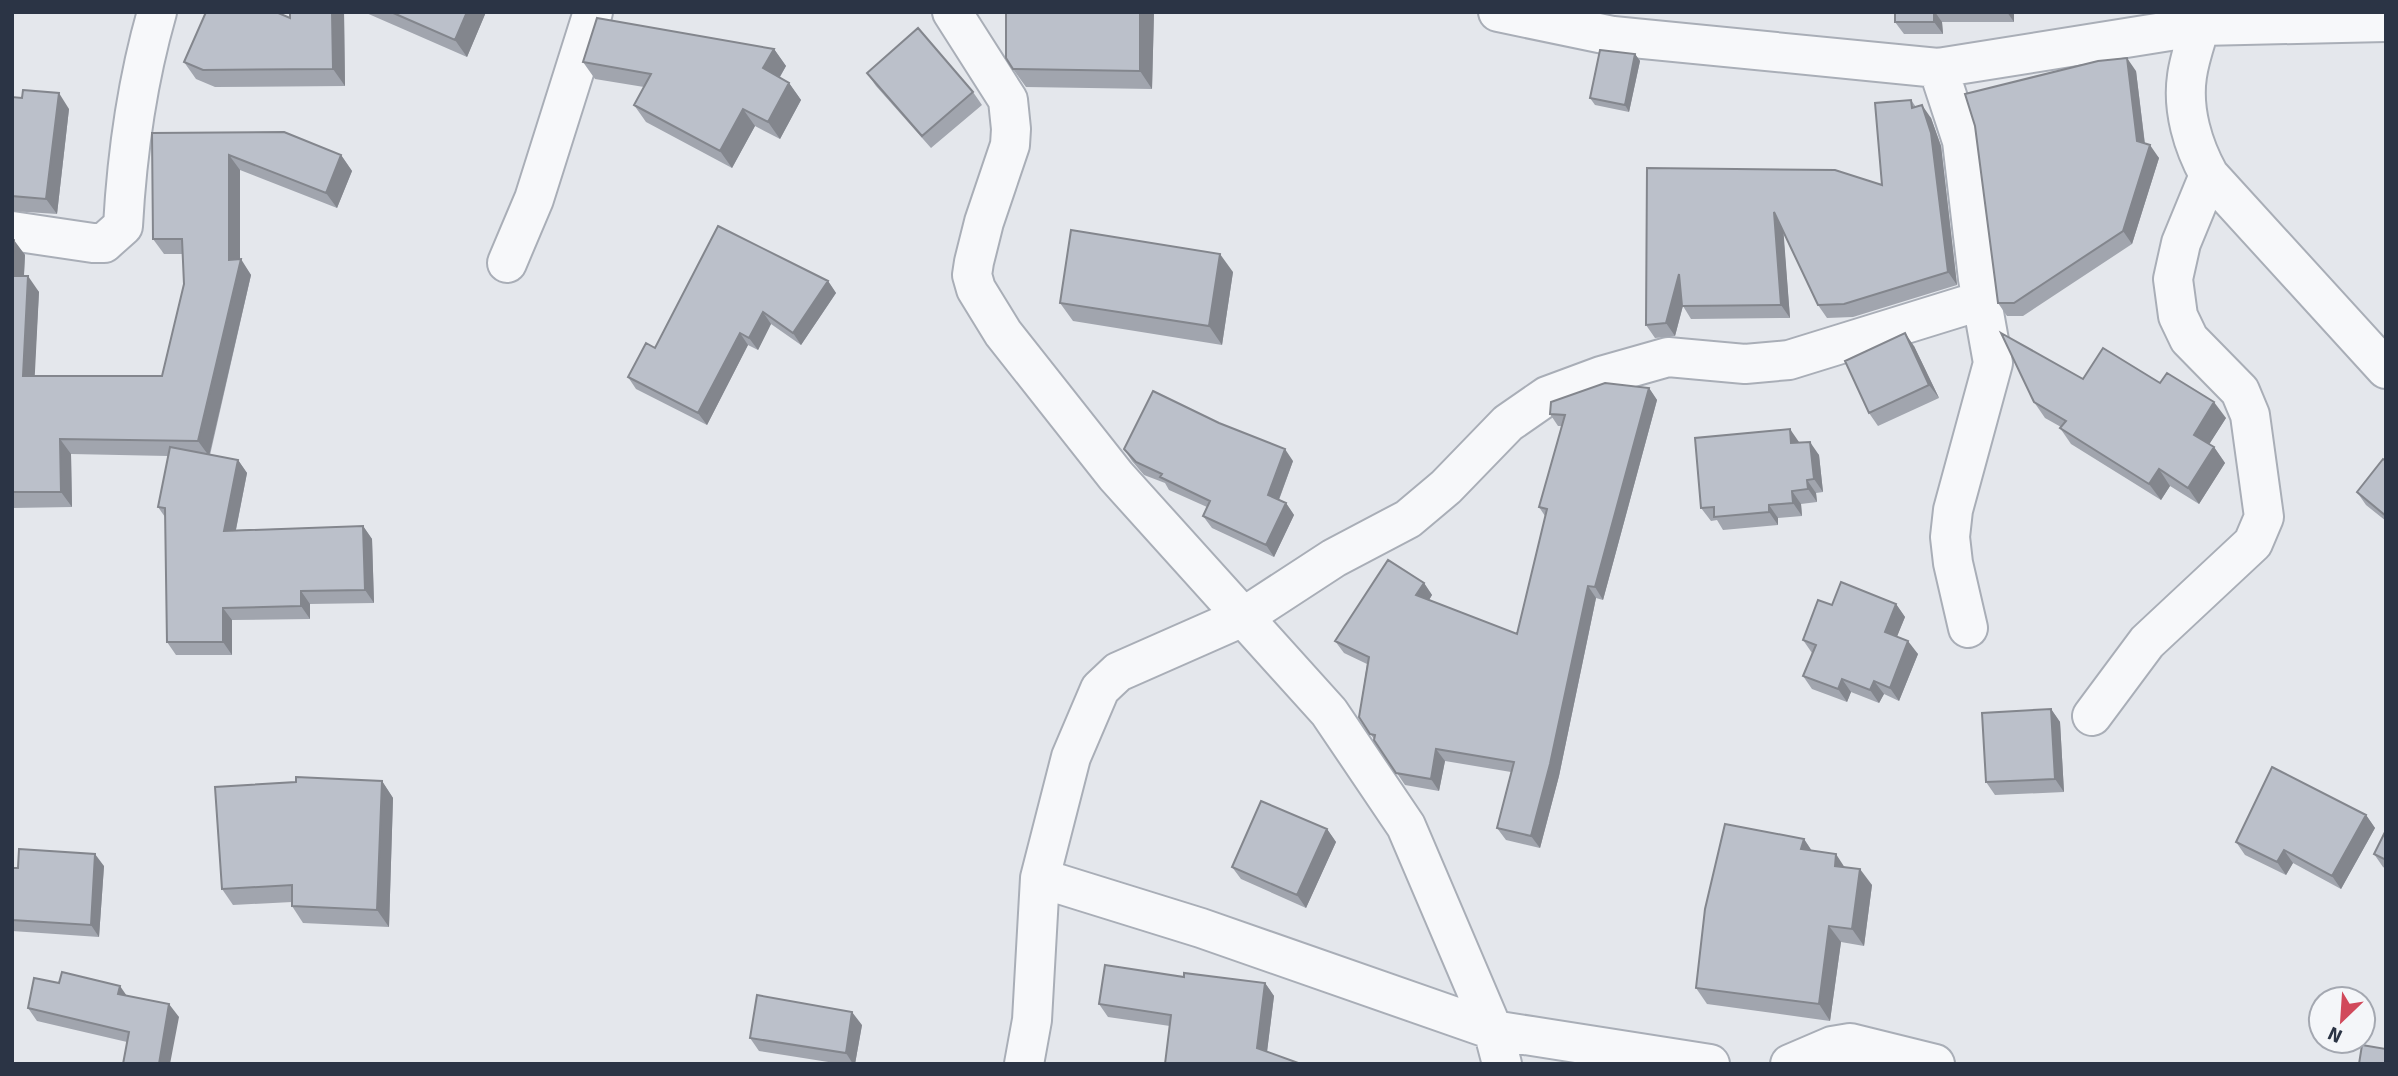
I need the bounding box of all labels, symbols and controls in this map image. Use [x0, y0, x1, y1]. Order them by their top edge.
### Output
north arrow [2307, 985, 2377, 1055]
text: N [2324, 1021, 2346, 1048]

